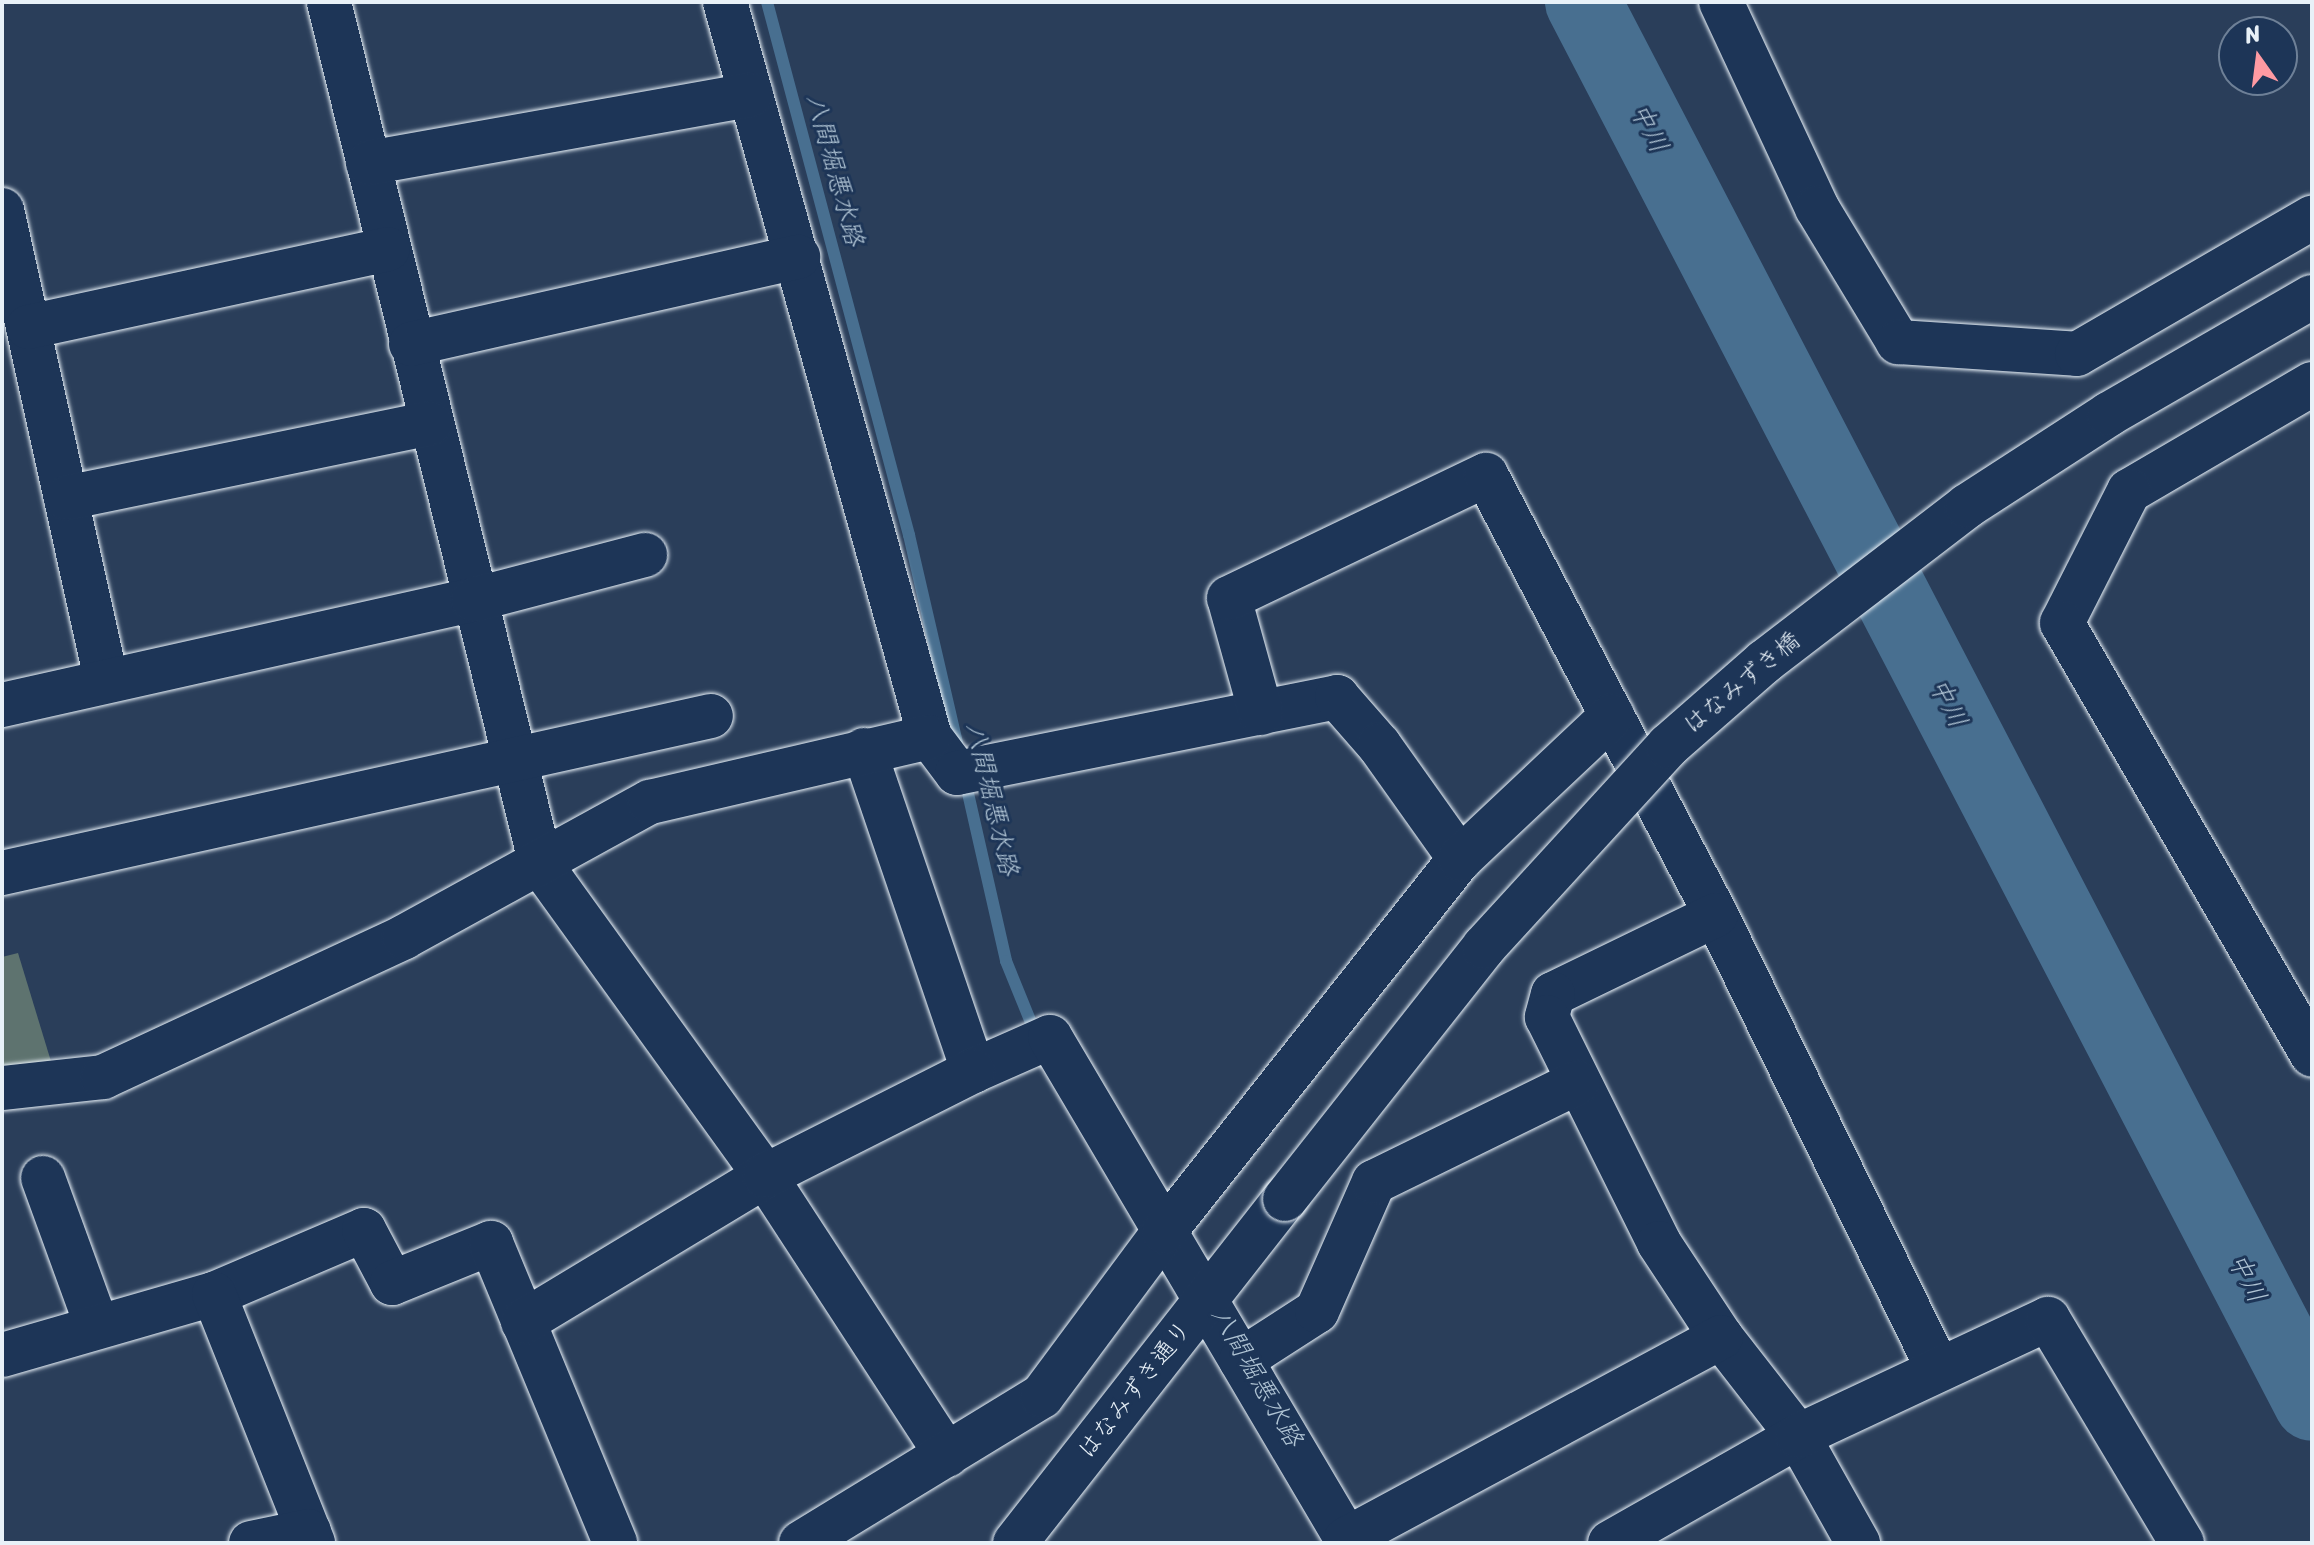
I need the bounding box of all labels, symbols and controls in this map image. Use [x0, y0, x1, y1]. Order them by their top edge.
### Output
text: N [2240, 13, 2265, 55]
north arrow [2218, 16, 2298, 96]
water label: 八間堀悪水路 [800, 91, 870, 249]
water label: 中川 [1623, 98, 1675, 158]
street label: はなみずき橋 [1678, 626, 1806, 740]
water label: 中川 [1922, 673, 1974, 733]
water label: 八間堀悪水路 [959, 719, 1025, 879]
water label: 中川 [2221, 1248, 2273, 1308]
water label: 八間堀悪水路 [1204, 1302, 1310, 1452]
street label: はなみずき通り [1072, 1315, 1198, 1465]

